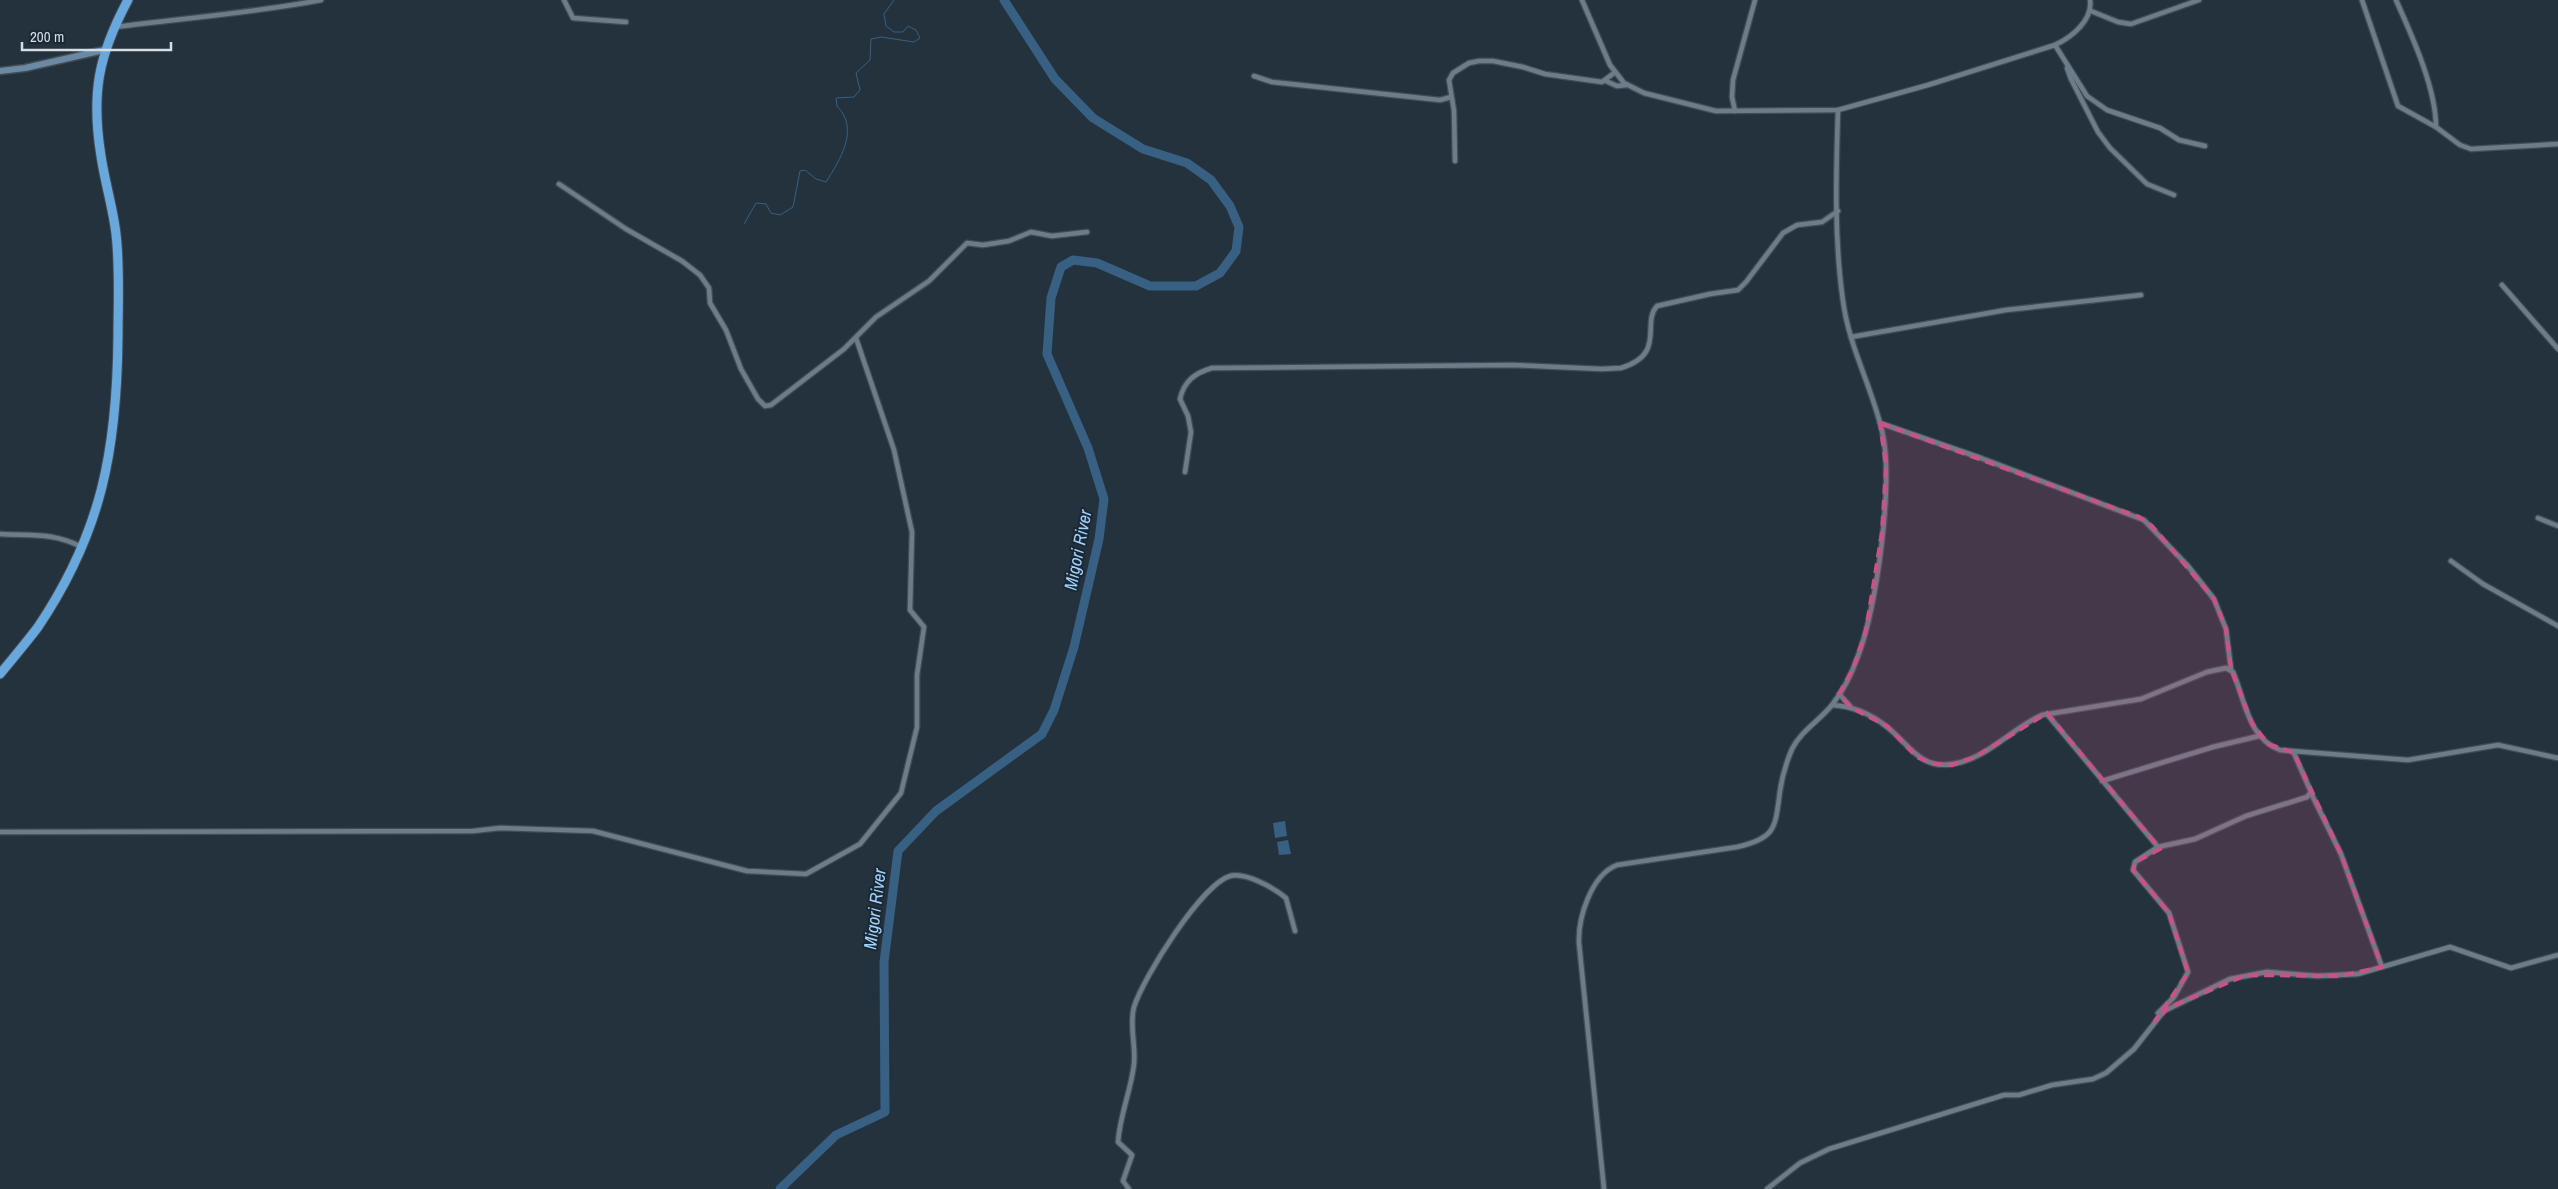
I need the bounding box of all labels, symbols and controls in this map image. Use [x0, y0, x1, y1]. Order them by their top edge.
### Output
scale bar [22, 20, 171, 52]
text: 200 m [30, 26, 64, 47]
water label: Migori River [1057, 507, 1098, 592]
water label: Migori River [857, 866, 892, 951]

